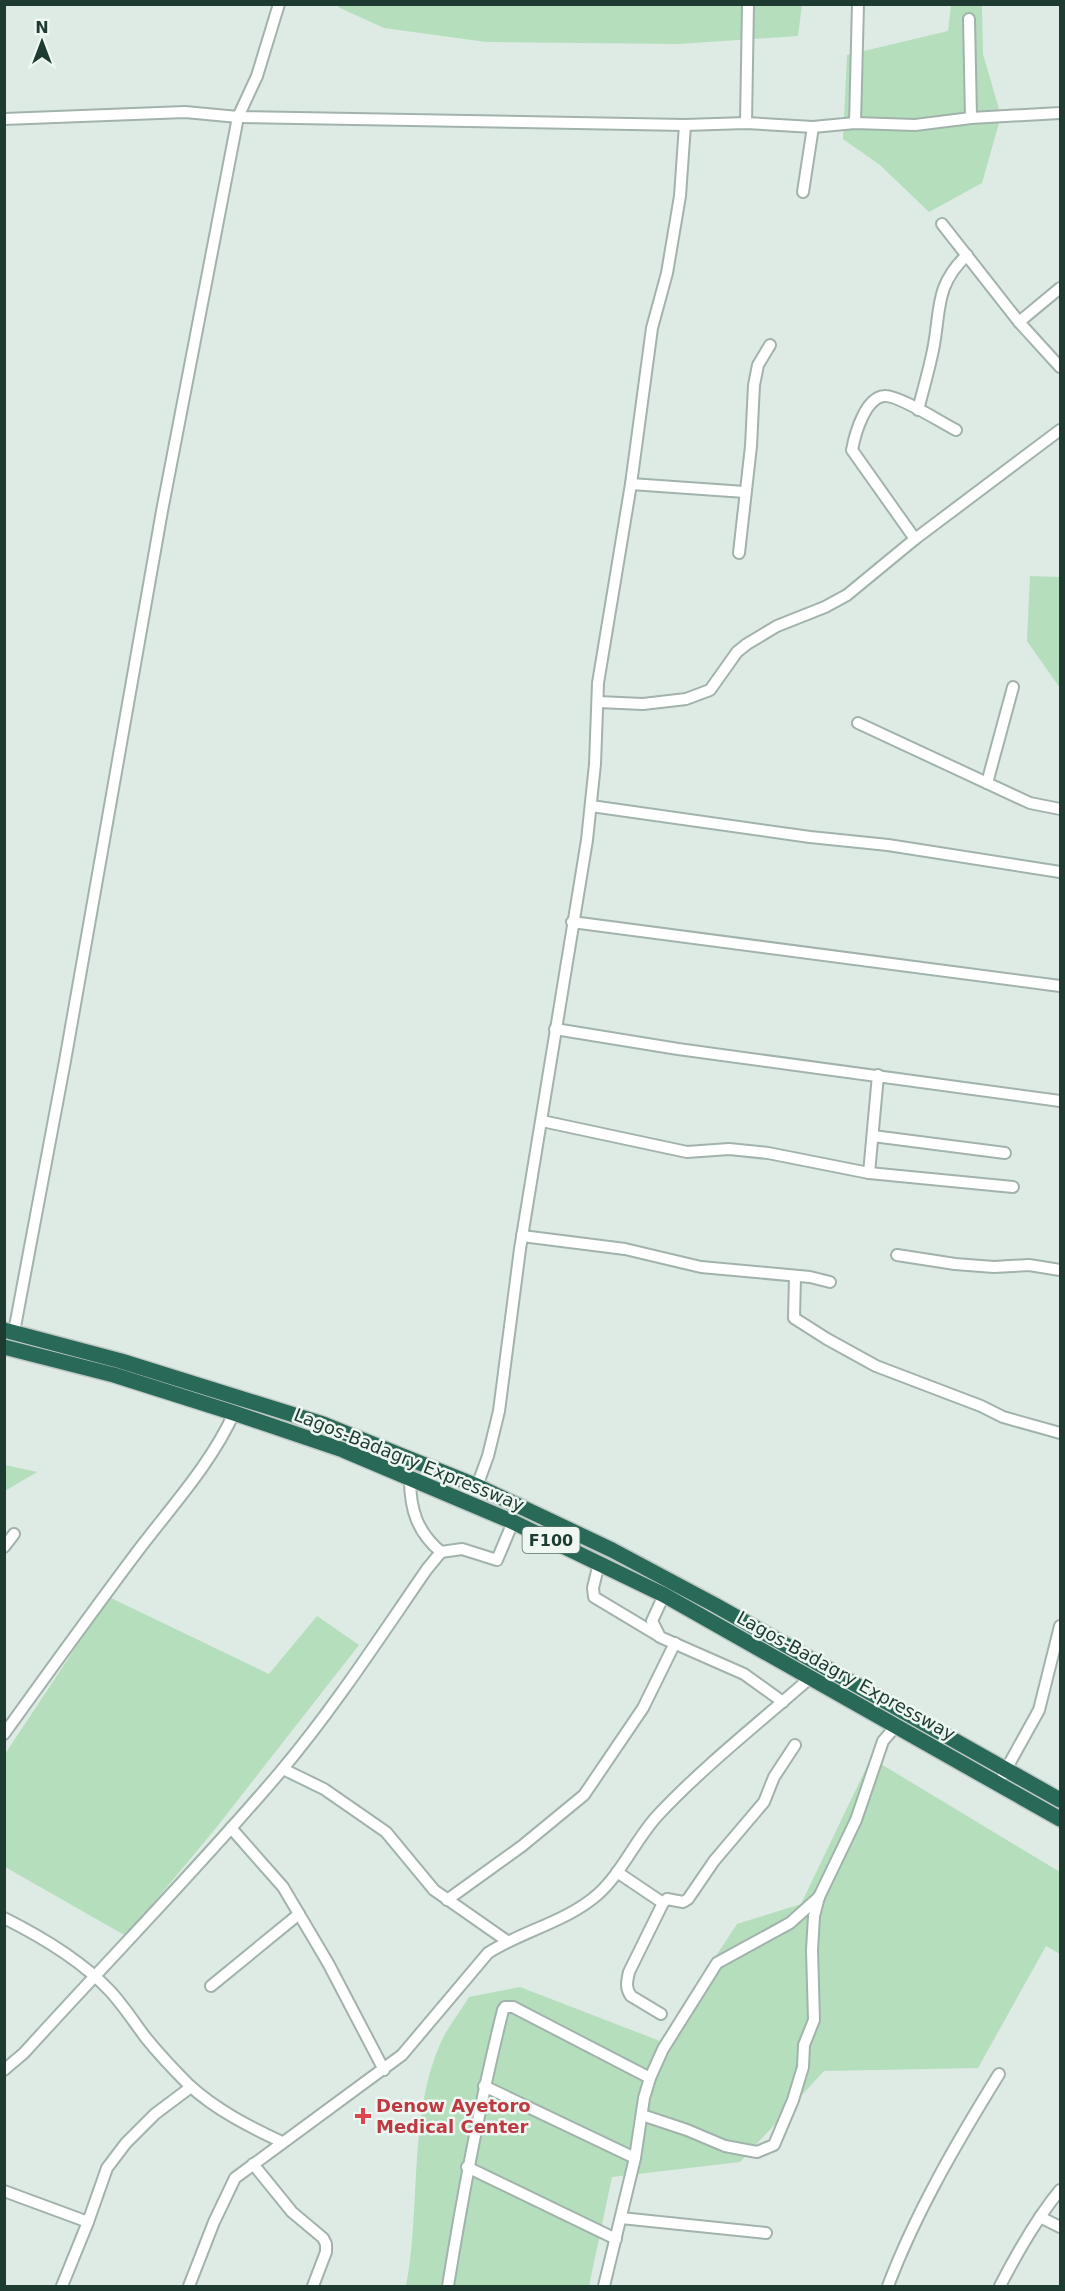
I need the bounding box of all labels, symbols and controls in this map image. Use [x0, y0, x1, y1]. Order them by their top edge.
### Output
north arrow [12, 12, 72, 72]
text: N [35, 18, 49, 37]
street label: Lagos-Badagry Expressway [291, 1404, 528, 1516]
road number: F100 [522, 1527, 580, 1553]
street label: Lagos-Badagry Expressway [733, 1607, 959, 1745]
place label: Denow Ayetoro Medical Center [376, 2095, 531, 2137]
marker: Denow Ayetoro Medical Center [354, 2107, 372, 2125]

